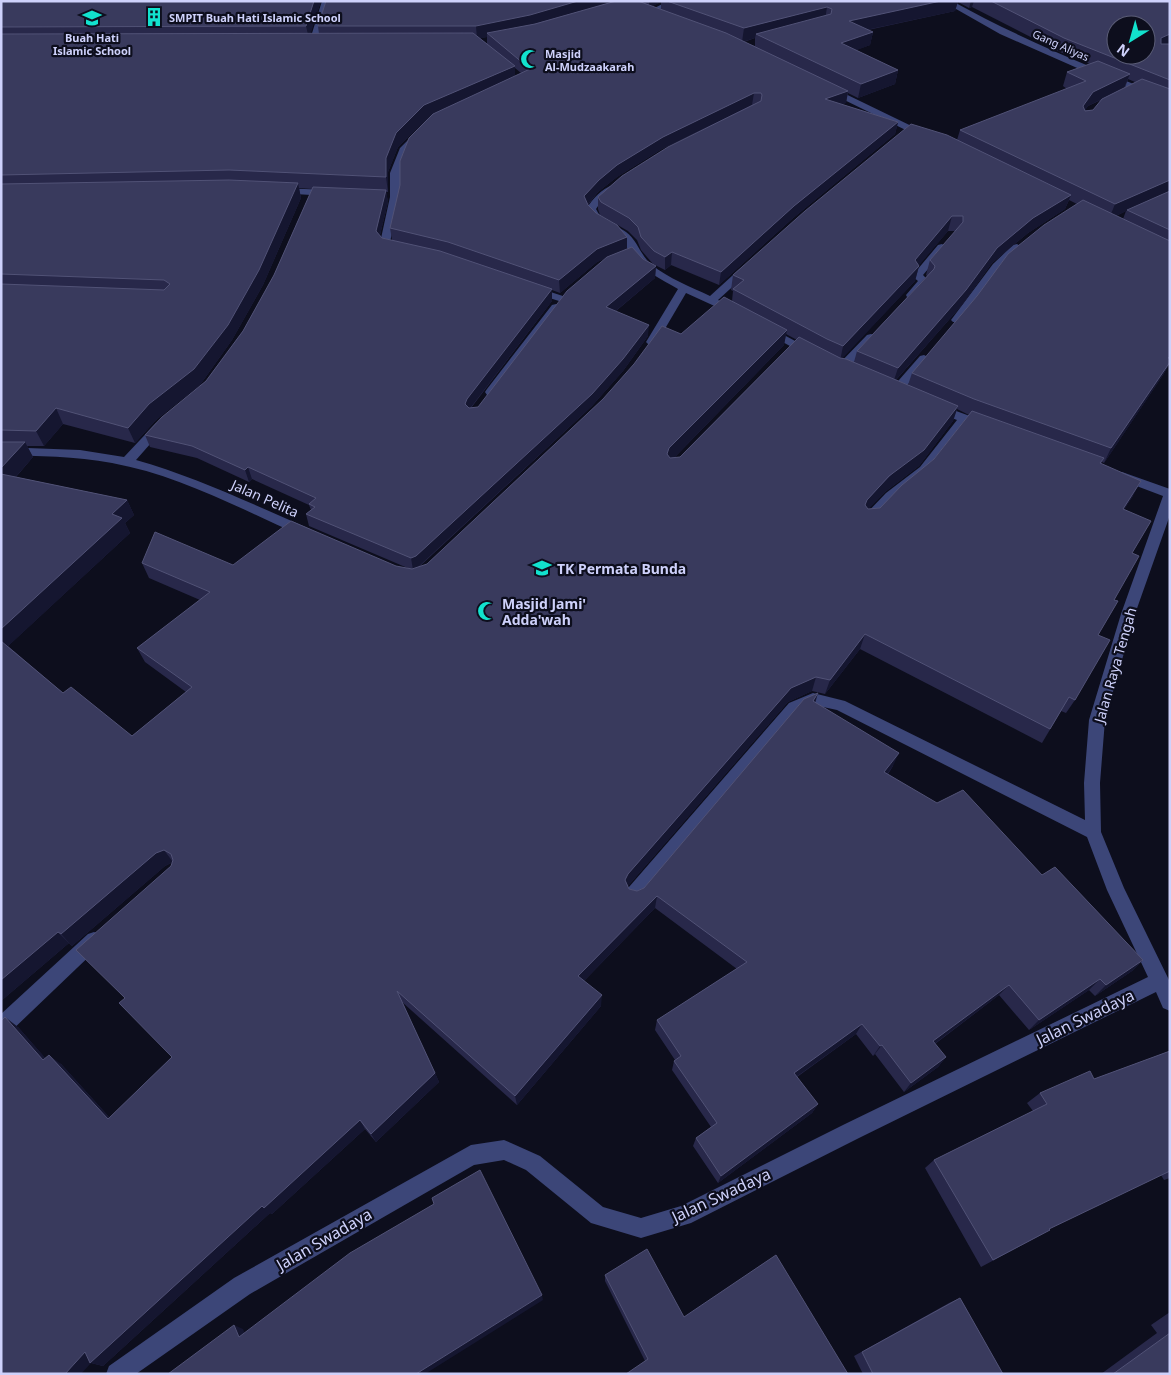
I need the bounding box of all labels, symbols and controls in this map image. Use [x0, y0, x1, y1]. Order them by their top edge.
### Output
building icon: SMPIT Buah Hati Islamic School [143, 6, 165, 28]
school or university icon: Buah Hati Islamic School [81, 7, 103, 29]
place label: SMPIT Buah Hati Islamic School [169, 10, 341, 25]
north arrow [1106, 15, 1156, 65]
street label: Gang Aliyas [1030, 26, 1092, 64]
place label: Buah Hati Islamic School [53, 30, 131, 58]
text: N [1113, 40, 1133, 62]
place label: Masjid Al-Mudzaakarah [545, 46, 634, 74]
mosque icon: Masjid Al-Mudzaakarah [519, 48, 541, 70]
street label: Jalan Pelita [226, 474, 302, 521]
school or university icon: TK Permata Bunda [531, 557, 553, 579]
place label: TK Permata Bunda [557, 559, 686, 578]
place label: Masjid Jami' Adda'wah [502, 594, 586, 629]
mosque icon: Masjid Jami' Adda'wah [476, 600, 498, 622]
street label: Jalan Raya Tengah [1089, 605, 1141, 727]
street label: Jalan Swadaya [1030, 984, 1138, 1051]
street label: Jalan Swadaya [666, 1162, 774, 1228]
street label: Jalan Swadaya [271, 1203, 376, 1276]

